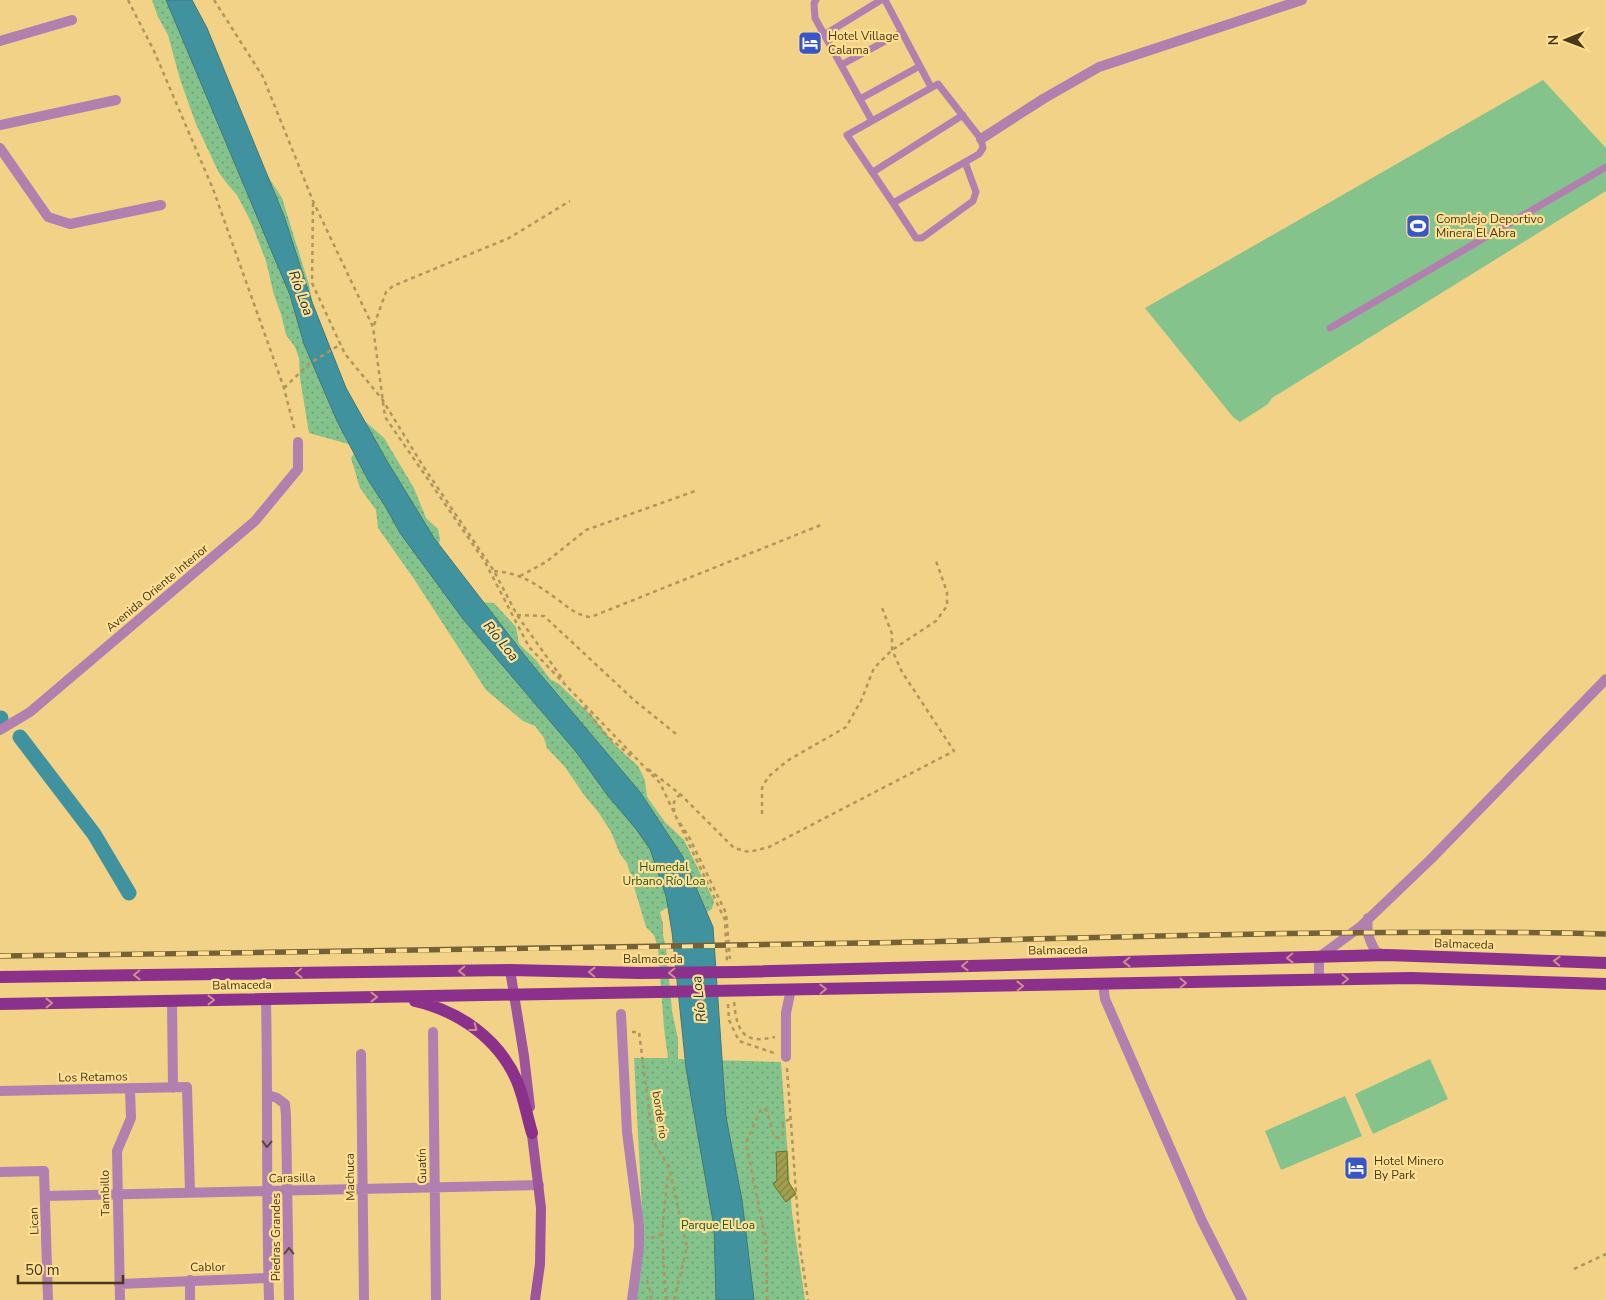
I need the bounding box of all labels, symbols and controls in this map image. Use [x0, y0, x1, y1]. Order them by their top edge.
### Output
north arrow [1541, 15, 1591, 65]
place label: Hotel Village Calama [828, 28, 899, 58]
hotel icon: Hotel Village Calama [797, 30, 823, 56]
text: N [1544, 35, 1563, 46]
place label: Complejo Deportivo Minera El Abra [1436, 211, 1544, 241]
sports icon: Complejo Deportivo Minera El Abra [1405, 213, 1431, 239]
water label: Río Loa [284, 268, 318, 318]
street label: Avenida Oriente Interior [103, 540, 212, 635]
water label: Río Loa [479, 617, 523, 665]
park label: Humedal Urbano Río Loa [622, 859, 706, 889]
street label: Balmaceda [1434, 935, 1494, 953]
street label: Balmaceda [1028, 941, 1088, 959]
street label: Balmaceda [623, 951, 683, 967]
one-way arrow [1286, 953, 1294, 963]
one-way arrow [1553, 956, 1561, 966]
one-way arrow [1123, 957, 1131, 967]
one-way arrow [961, 961, 968, 971]
one-way arrow [457, 965, 465, 976]
one-way arrow [587, 967, 595, 977]
one-way arrow [668, 967, 676, 978]
one-way arrow [295, 968, 302, 978]
one-way arrow [132, 970, 140, 980]
one-way arrow [1342, 974, 1349, 984]
water label: Río Loa [687, 975, 711, 1023]
street label: Balmaceda [212, 976, 272, 994]
one-way arrow [1179, 977, 1187, 988]
one-way arrow [1016, 981, 1024, 991]
one-way arrow [819, 984, 827, 994]
one-way arrow [370, 992, 378, 1002]
one-way arrow [207, 994, 215, 1005]
one-way arrow [45, 997, 53, 1008]
one-way arrow [468, 1022, 478, 1031]
street label: Los Retamos [58, 1068, 128, 1086]
street label: borde rio [648, 1090, 672, 1140]
one-way arrow [262, 1140, 272, 1148]
street label: Guatín [414, 1148, 430, 1184]
street label: Machuca [342, 1153, 358, 1201]
place label: Hotel Minero By Park [1374, 1153, 1444, 1183]
hotel icon: Hotel Minero By Park [1343, 1155, 1369, 1181]
street label: Tambillo [97, 1169, 113, 1216]
street label: Carasilla [268, 1170, 316, 1186]
street label: Piedras Grandes [268, 1193, 284, 1281]
street label: Lican [26, 1207, 42, 1235]
park label: Parque El Loa [681, 1217, 755, 1233]
one-way arrow [284, 1247, 294, 1255]
scale bar [18, 1252, 122, 1284]
street label: Cablor [190, 1259, 227, 1275]
text: 50 m [25, 1260, 60, 1280]

